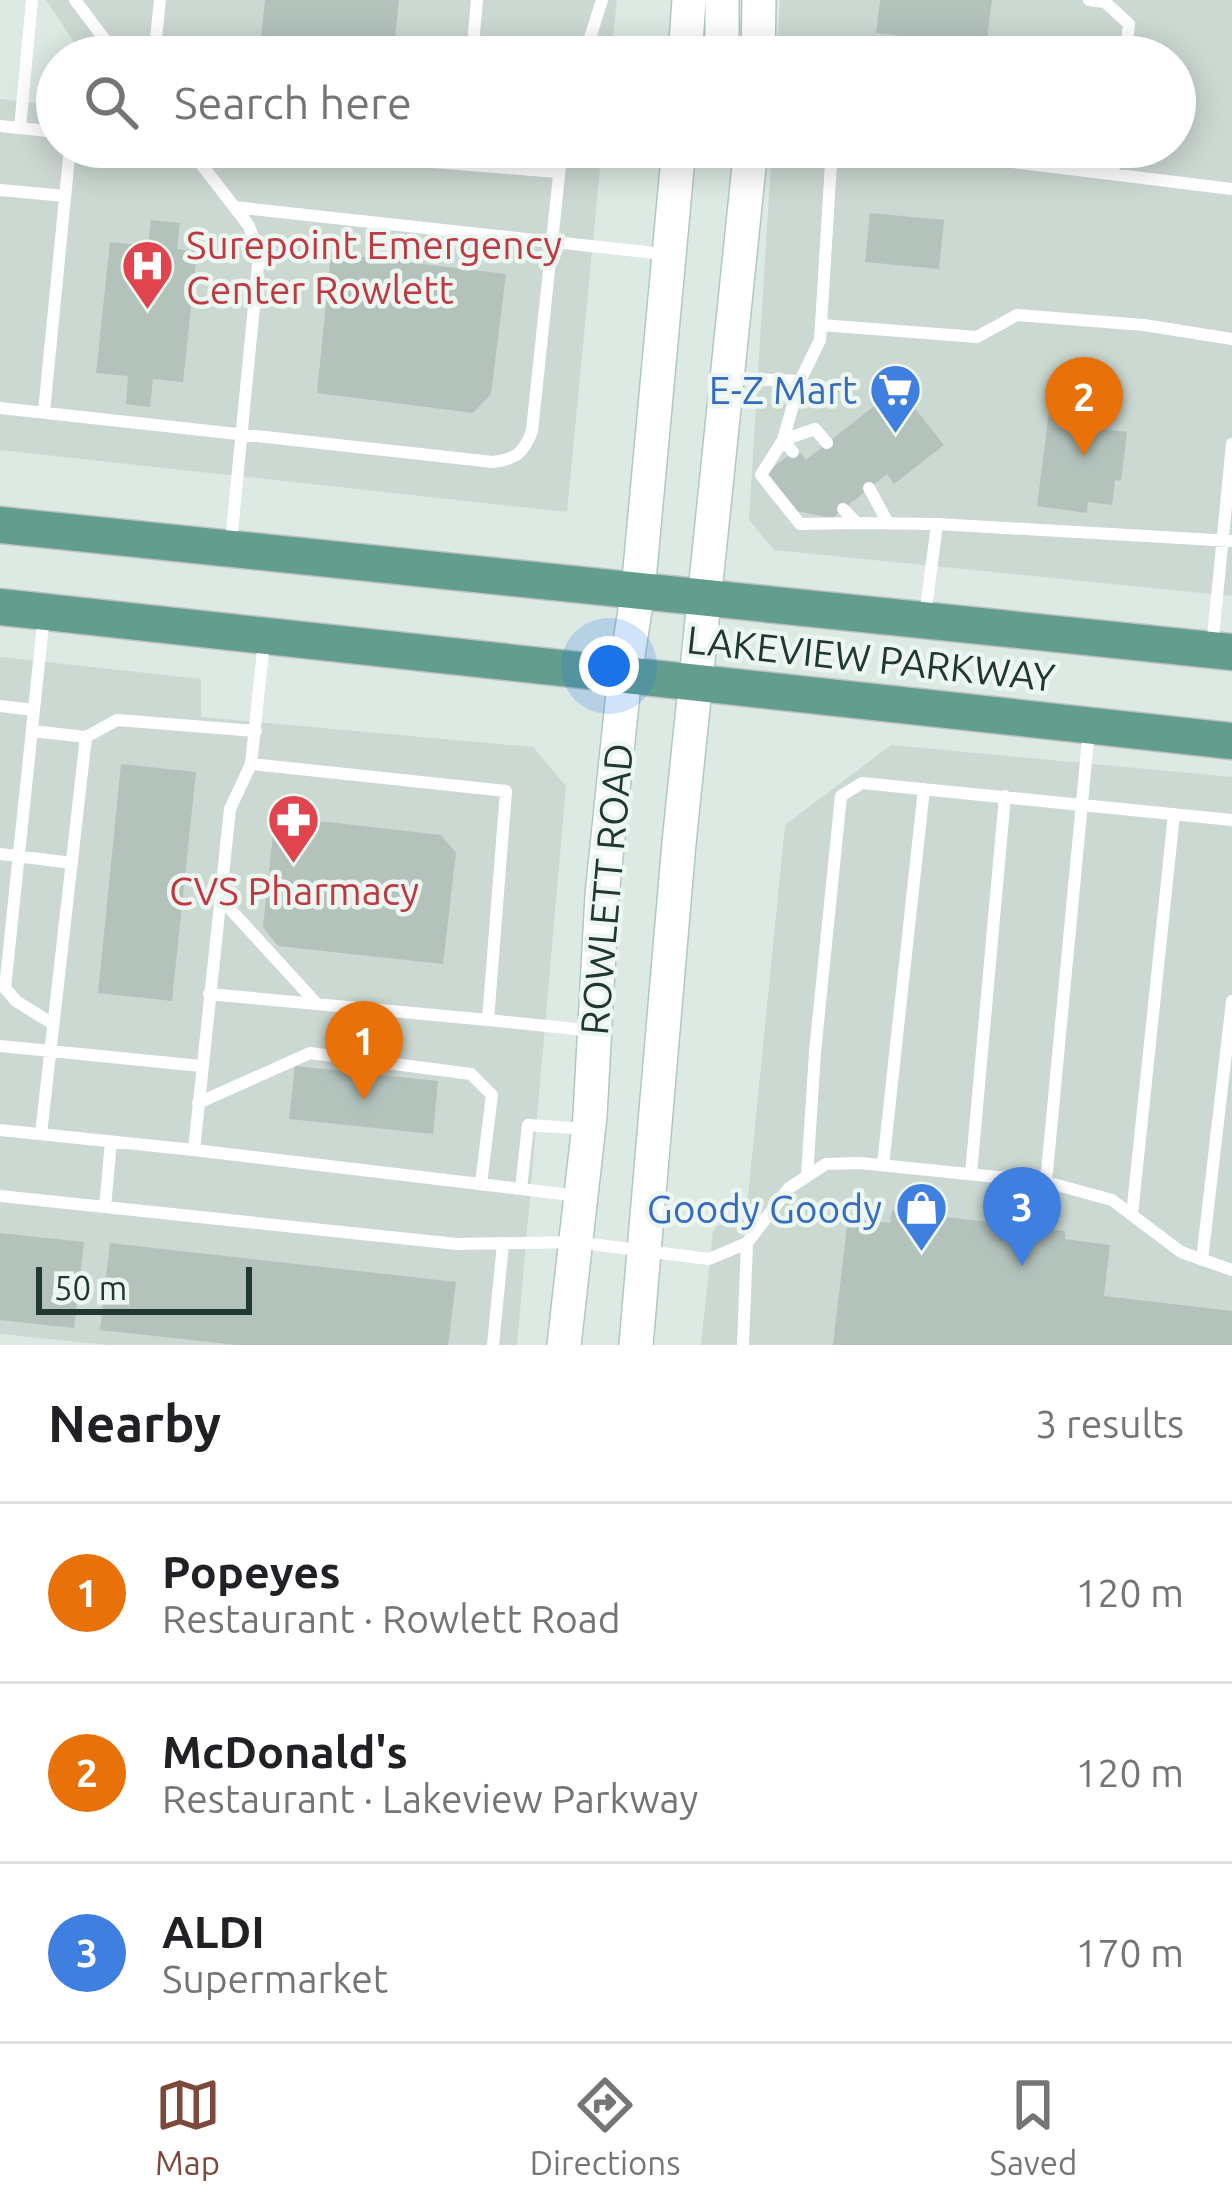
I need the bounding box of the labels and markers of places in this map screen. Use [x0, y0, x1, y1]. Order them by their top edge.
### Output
place label: Surepoint Emergency Center Rowlett [186, 223, 562, 311]
hospital icon: Surepoint Emergency Center Rowlett [119, 238, 175, 312]
pin: 2 [1045, 357, 1123, 456]
supermarket icon: E-Z Mart [868, 361, 924, 435]
place label: E-Z Mart [709, 368, 857, 411]
pharmacy icon: CVS Pharmacy [266, 792, 322, 866]
place label: CVS Pharmacy [169, 869, 419, 912]
pin: 1 [325, 1001, 403, 1100]
pin: 3 [983, 1167, 1061, 1266]
shop icon: Goody Goody [893, 1180, 949, 1254]
place label: Goody Goody [647, 1187, 882, 1230]

